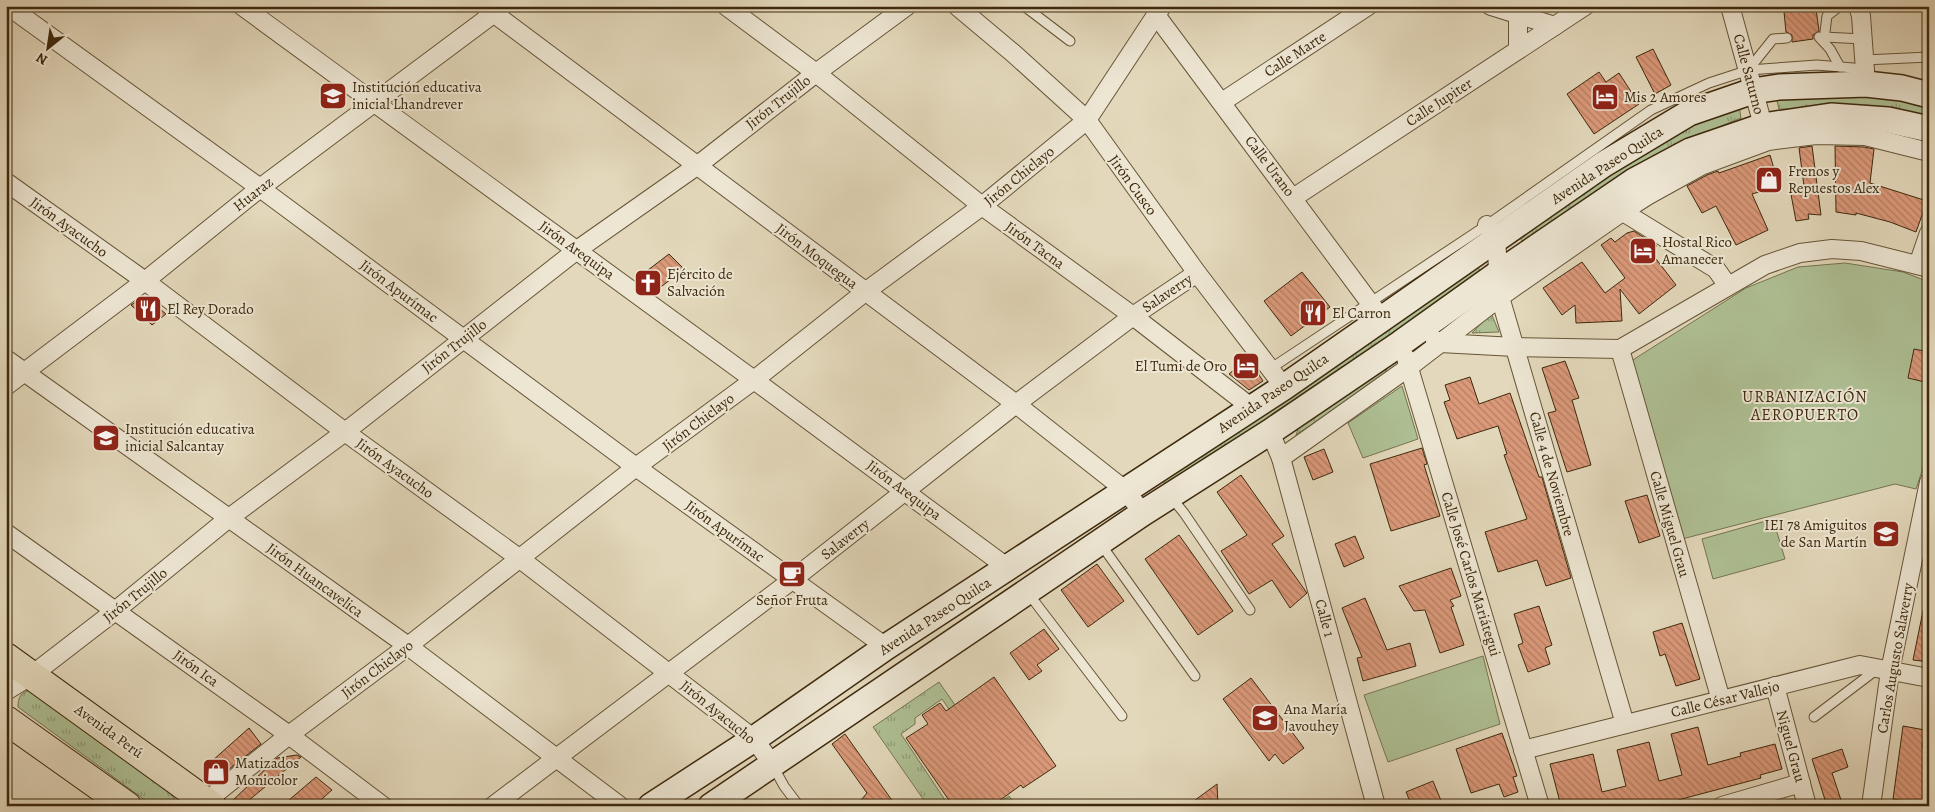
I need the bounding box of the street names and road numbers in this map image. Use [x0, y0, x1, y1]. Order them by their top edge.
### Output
street label: Calle Marte [1260, 26, 1330, 82]
street label: Calle Saturno [1729, 32, 1769, 116]
street label: Jirón Trujillo [741, 70, 815, 134]
street label: Calle Jupiter [1402, 73, 1476, 131]
street label: Avenida Paseo Quilca [1546, 121, 1667, 209]
street label: Calle Urano [1240, 131, 1300, 201]
street label: Jirón Chiclayo [980, 141, 1058, 211]
street label: Jirón Cusco [1104, 151, 1162, 219]
street label: Huaraz [229, 172, 277, 216]
street label: Jirón Ayacucho [26, 192, 112, 262]
street label: Jirón Arequipa [535, 216, 619, 284]
street label: Jirón Tacna [1001, 217, 1069, 273]
street label: Jirón Moquegua [772, 219, 862, 293]
street label: Jirón Apurímac [356, 255, 442, 327]
street label: Salaverry [1138, 269, 1196, 317]
street label: Jirón Trujillo [417, 314, 491, 378]
street label: Avenida Paseo Quilca [1213, 348, 1332, 438]
street label: Jirón Chiclayo [658, 388, 738, 456]
street label: Calle 4 de Noviembre [1525, 409, 1579, 539]
street label: Jirón Ayacucho [352, 433, 438, 503]
street label: Jirón Arequipa [862, 455, 946, 525]
street label: Calle Miguel Grau [1645, 469, 1695, 580]
street label: Calle José Carlos Mariátegui [1436, 489, 1506, 659]
street label: Jirón Apurímac [681, 495, 769, 567]
street label: Salaverry [817, 514, 874, 564]
street label: Jirón Huancavelica [263, 538, 367, 622]
street label: Jirón Trujillo [99, 563, 171, 627]
street label: Avenida Paseo Quilca [874, 572, 995, 660]
street label: Carlos Augusto Salaverry [1872, 581, 1918, 735]
street label: Calle 1 [1310, 597, 1340, 639]
street label: Jirón Chiclayo [337, 635, 417, 703]
street label: Jirón Ica [169, 645, 223, 691]
street label: Jirón Ayacucho [676, 675, 760, 749]
street label: Calle César Vallejo [1669, 676, 1781, 722]
street label: Avenida Perú [70, 699, 148, 763]
street label: Niguel Grau [1772, 708, 1810, 785]

